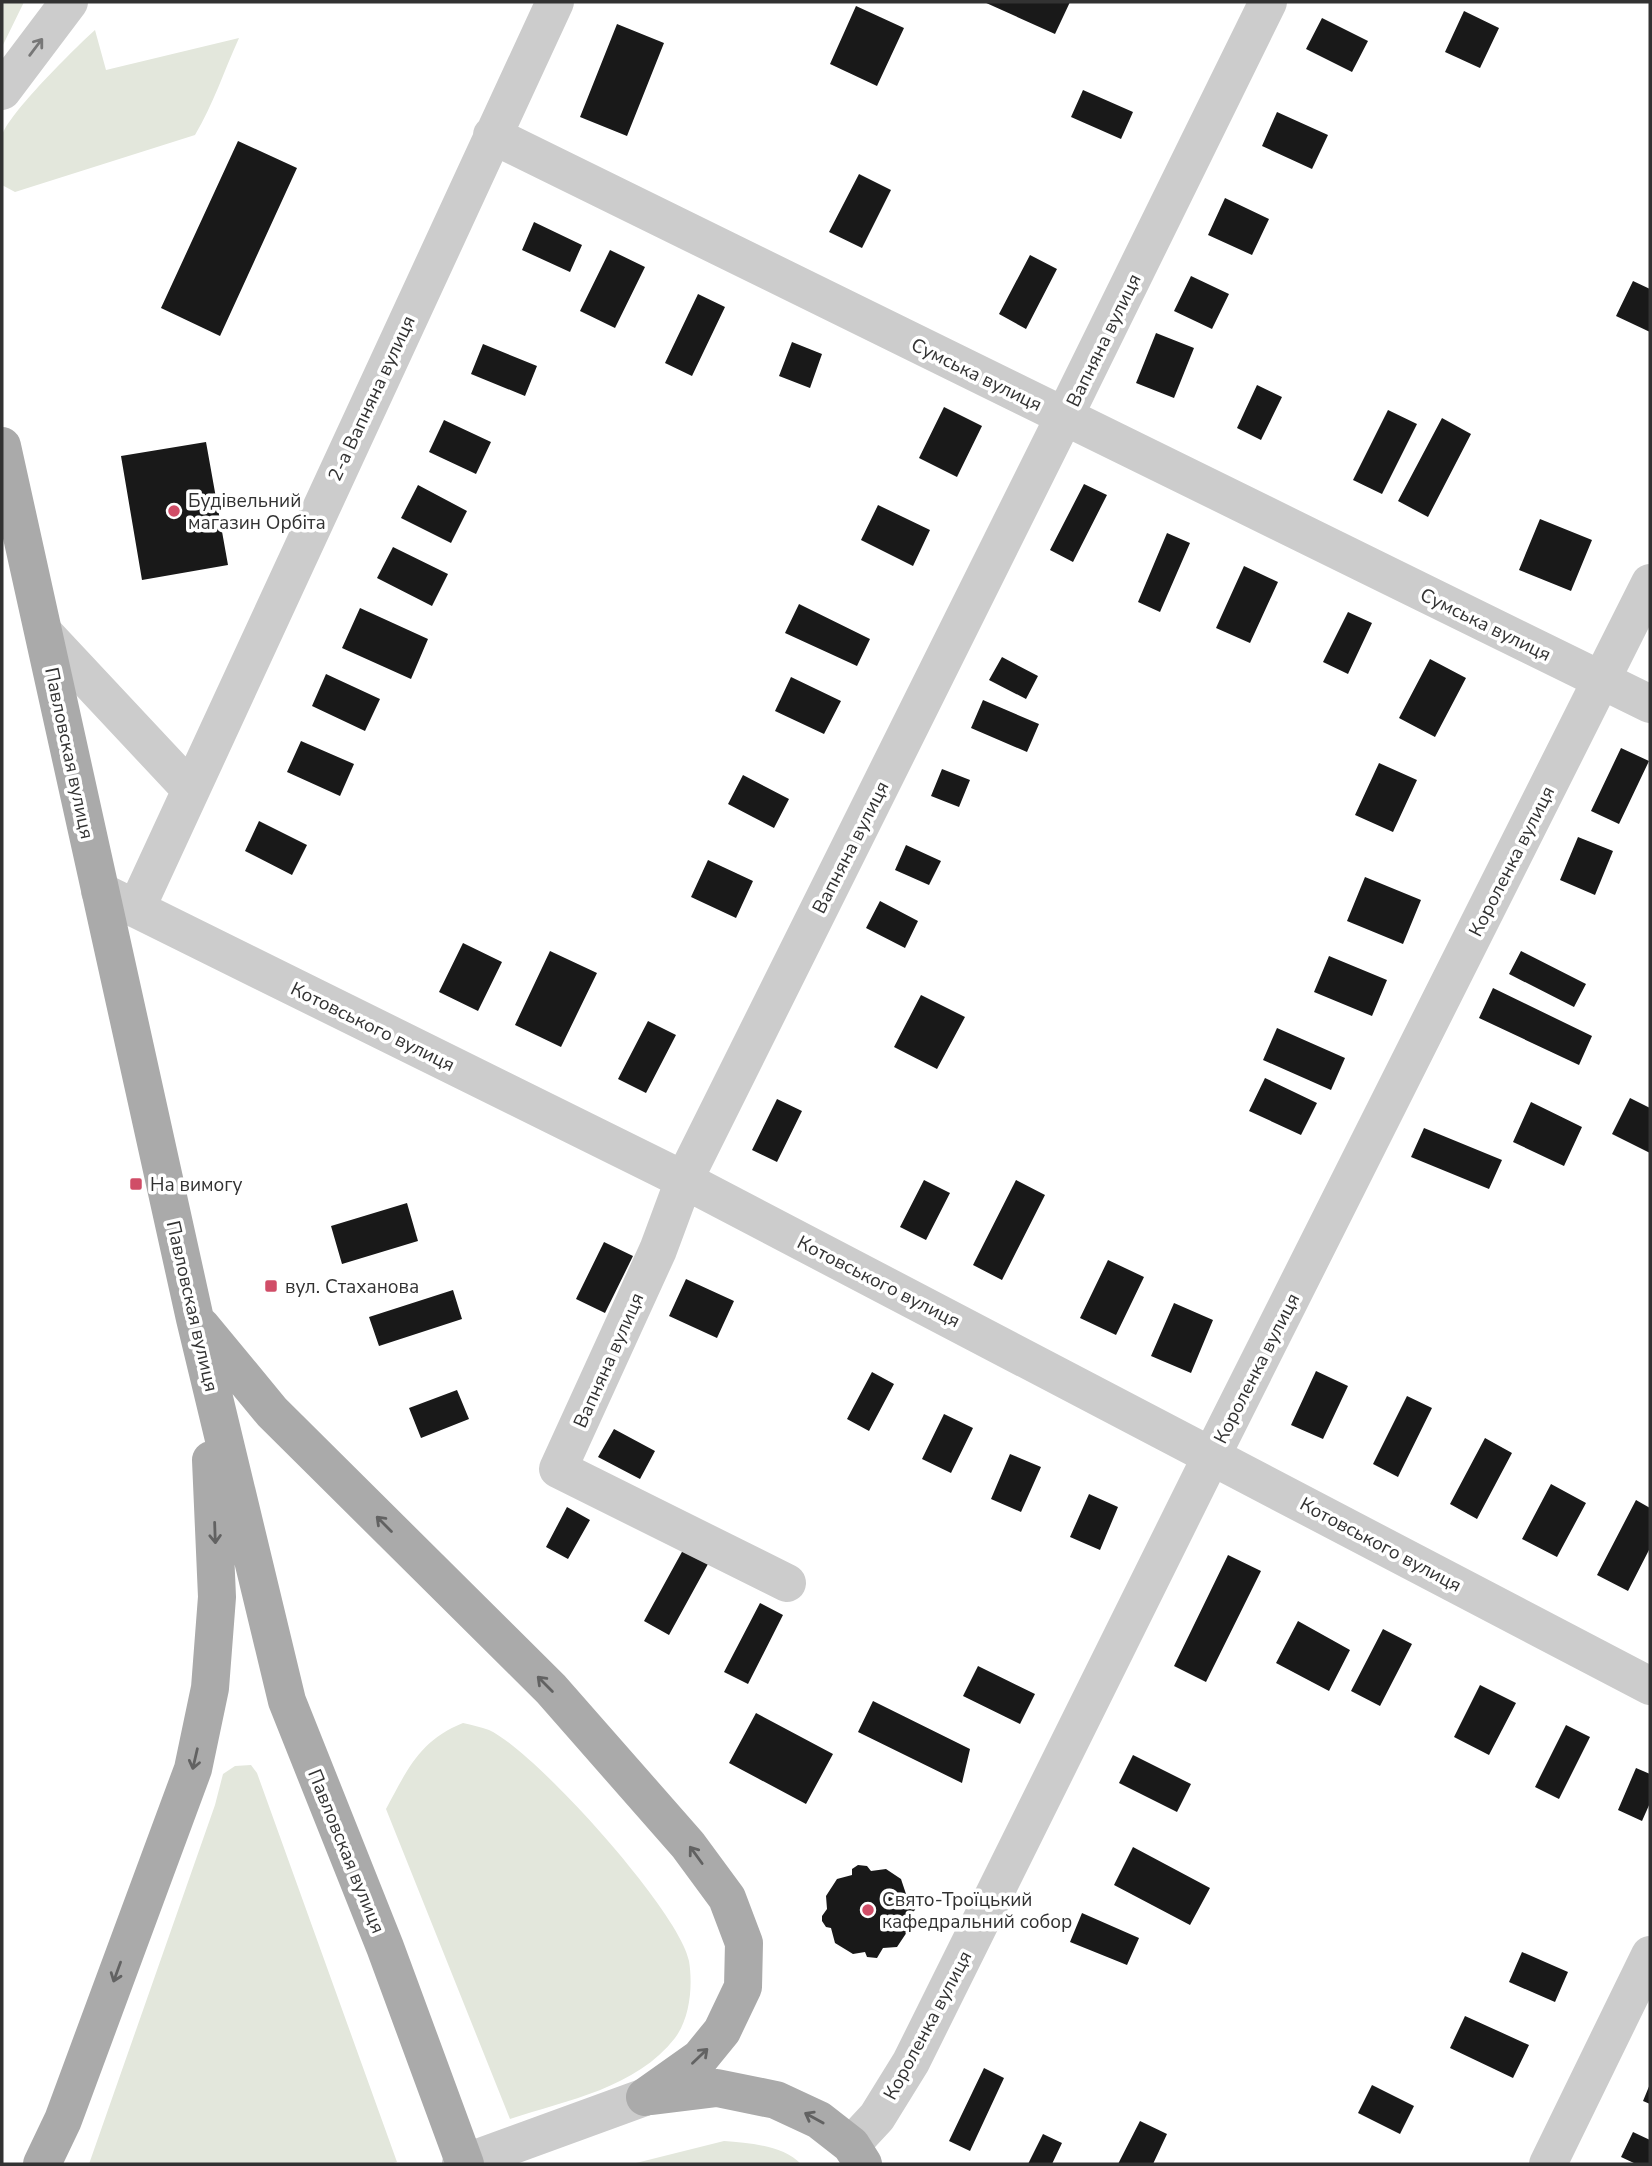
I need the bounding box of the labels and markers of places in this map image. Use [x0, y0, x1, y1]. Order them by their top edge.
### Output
place label: Будівельний магазин Орбіта [188, 488, 326, 536]
marker: Будівельний магазин Орбіта [166, 503, 182, 519]
place label: На вимогу [150, 1172, 243, 1198]
marker: На вимогу [128, 1176, 144, 1192]
place label: вул. Стаханова [285, 1274, 419, 1300]
marker: вул. Стаханова [263, 1278, 279, 1294]
place label: Свято-Троїцький кафедральний собор [882, 1887, 1072, 1935]
marker: Свято-Троїцький кафедральний собор [860, 1902, 876, 1918]

